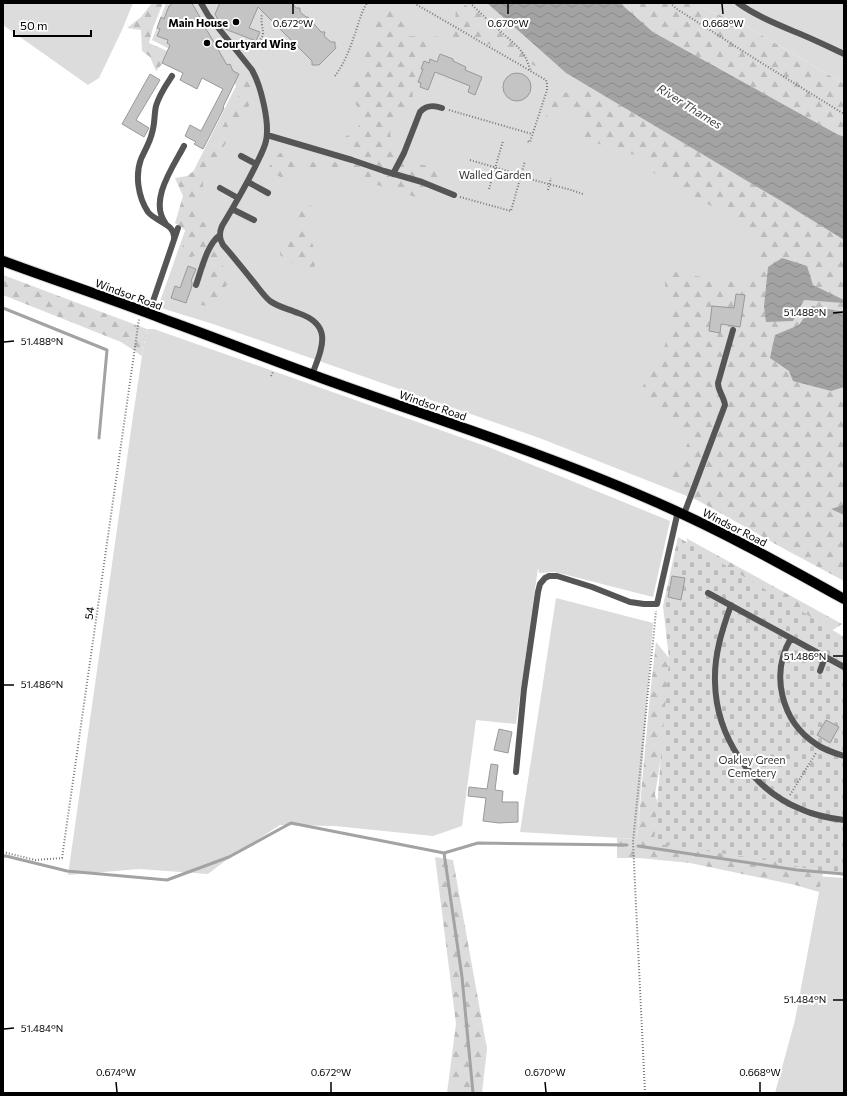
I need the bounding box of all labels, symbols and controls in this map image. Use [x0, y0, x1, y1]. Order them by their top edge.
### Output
scale bar [14, 12, 91, 38]
place label: Main House [168, 16, 228, 29]
marker: Main House [231, 17, 241, 27]
text: 0.672°W [273, 17, 313, 29]
text: 0.670°W [487, 17, 529, 29]
text: 0.668°W [702, 17, 744, 29]
text: 50 m [20, 18, 48, 32]
place label: Courtyard Wing [215, 37, 296, 50]
marker: Courtyard Wing [202, 38, 212, 48]
water label: River Thames [655, 81, 725, 132]
park label: Walled Garden [459, 168, 531, 181]
street label: Windsor Road [94, 276, 164, 312]
text: 51.488°N [784, 306, 826, 318]
text: 51.488°N [21, 335, 63, 347]
street label: Windsor Road [398, 387, 468, 423]
street label: Windsor Road [701, 505, 769, 549]
street label: 54 [82, 605, 96, 620]
text: 51.486°N [784, 650, 826, 662]
text: 51.486°N [21, 678, 63, 690]
park label: Oakley Green Cemetery [718, 753, 786, 779]
text: 51.484°N [784, 993, 826, 1005]
text: 51.484°N [21, 1022, 63, 1034]
text: 0.674°W [96, 1066, 136, 1078]
text: 0.672°W [311, 1066, 351, 1078]
text: 0.670°W [524, 1066, 566, 1078]
text: 0.668°W [739, 1066, 781, 1078]

